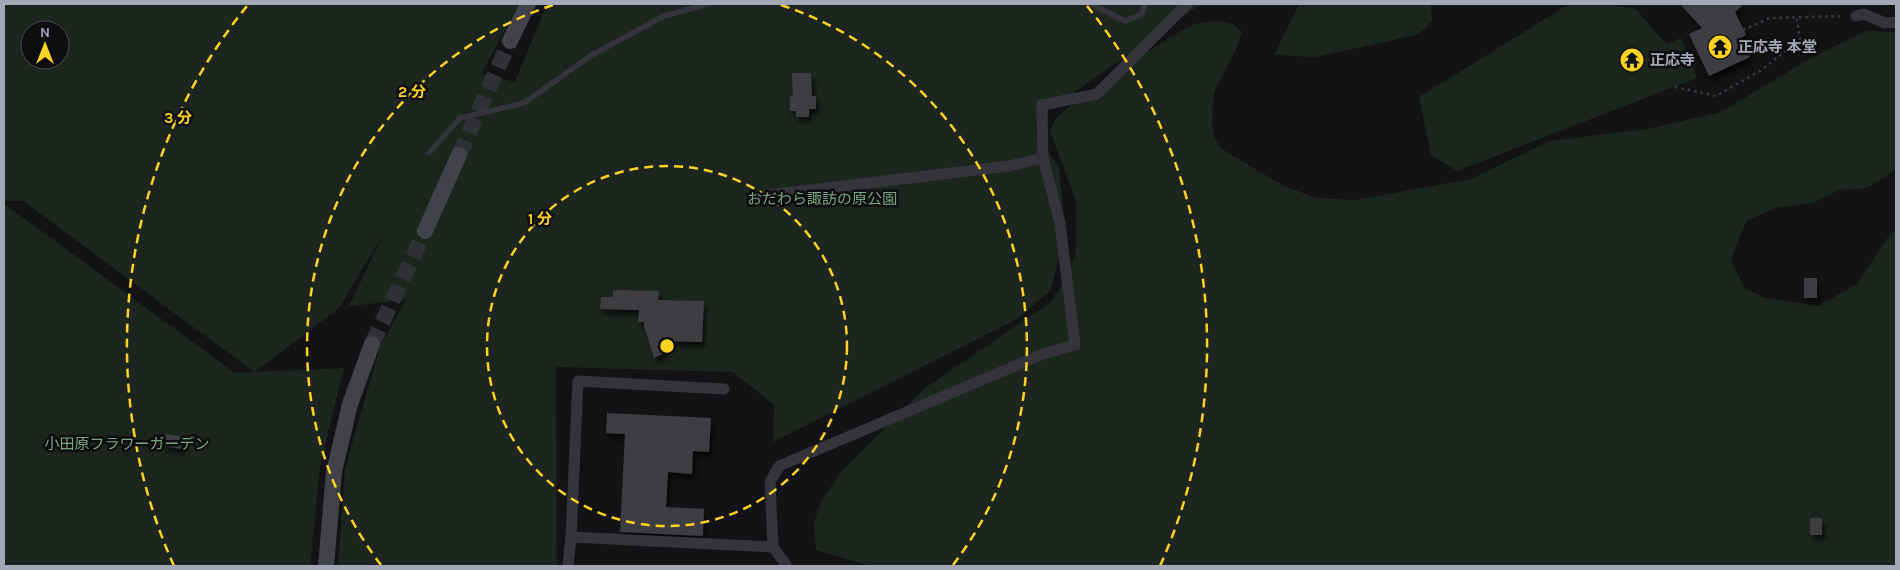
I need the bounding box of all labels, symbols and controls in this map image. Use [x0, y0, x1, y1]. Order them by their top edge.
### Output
north arrow [20, 20, 70, 70]
text: N [40, 24, 50, 41]
temple icon: 正応寺 本堂 [1707, 34, 1733, 60]
place label: 正応寺 本堂 [1738, 38, 1817, 56]
temple icon: 正応寺 [1619, 47, 1645, 73]
place label: 正応寺 [1650, 51, 1695, 69]
text: 2 分 [398, 83, 426, 101]
text: 3 分 [164, 109, 192, 127]
park label: おだわら諏訪の原公園 [747, 190, 897, 208]
text: 1 分 [528, 210, 552, 228]
centre of rings [658, 337, 676, 355]
park label: 小田原フラワーガーデン [44, 435, 210, 453]

